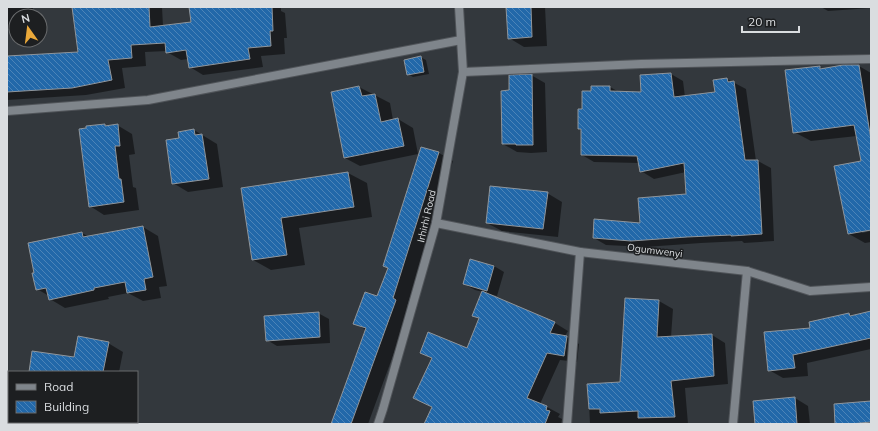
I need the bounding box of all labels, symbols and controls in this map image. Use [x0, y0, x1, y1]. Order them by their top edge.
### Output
north arrow [8, 8, 48, 48]
scale bar [742, 8, 799, 34]
text: N [20, 10, 31, 26]
text: 20 m [748, 14, 776, 29]
street label: Irhirhi Road [414, 189, 439, 244]
street label: Ogumwenyi [626, 241, 683, 260]
legend [8, 371, 138, 423]
text: Road [44, 379, 73, 394]
text: Building [44, 399, 89, 414]

